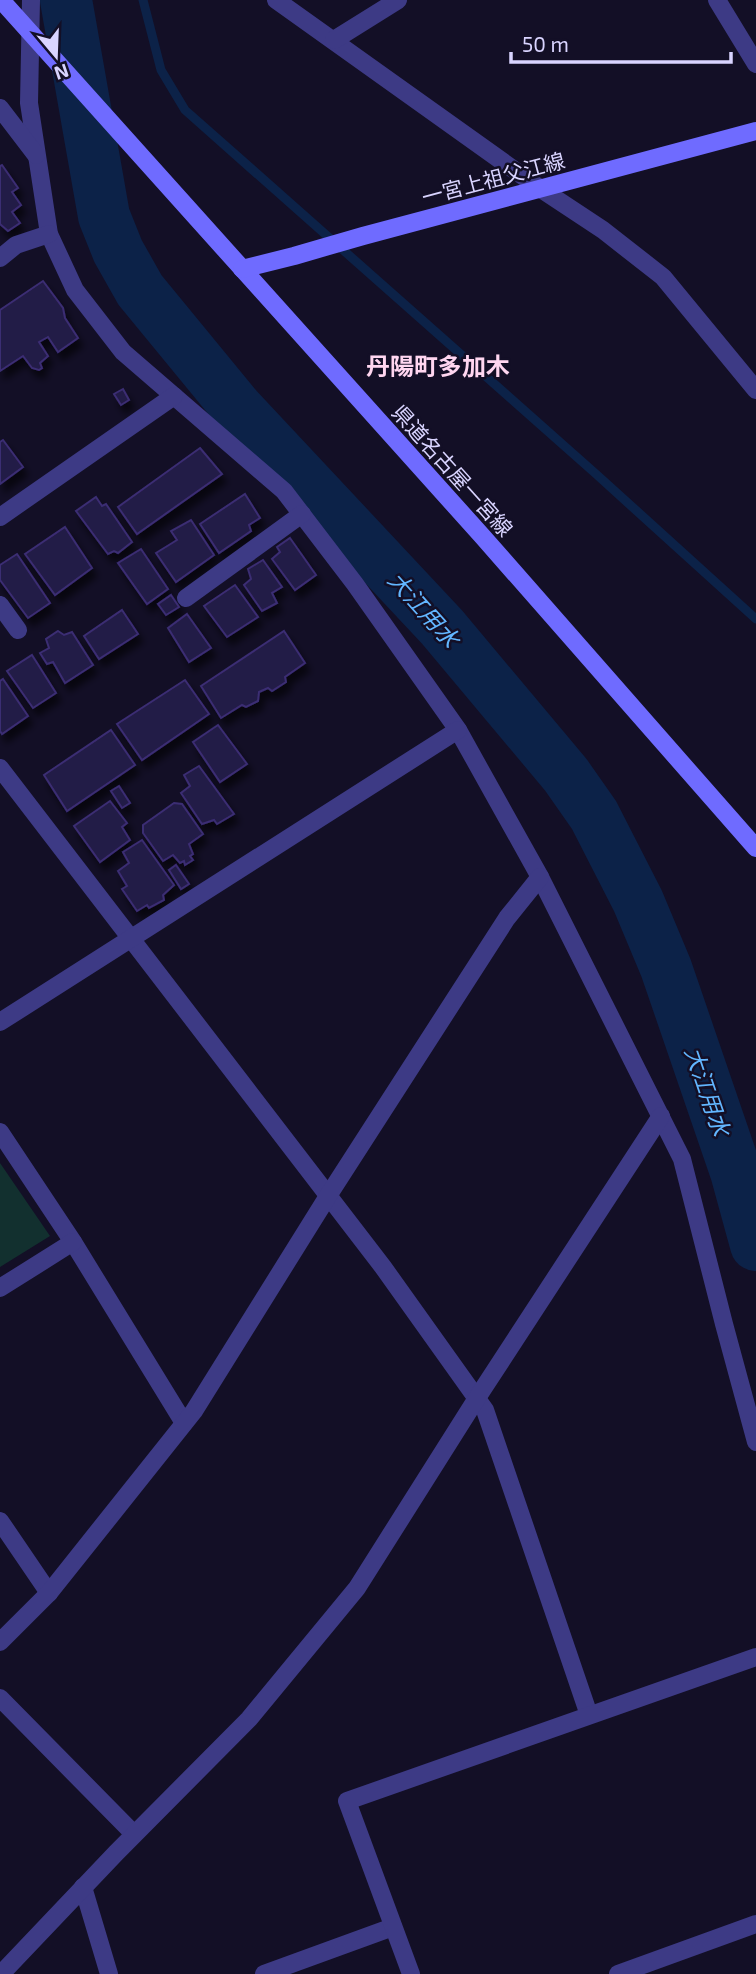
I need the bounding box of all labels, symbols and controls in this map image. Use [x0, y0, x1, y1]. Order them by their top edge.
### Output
north arrow [21, 21, 91, 91]
scale bar [511, 21, 732, 65]
text: 50 m [522, 31, 569, 56]
text: N [51, 59, 72, 86]
street label: 一宮上祖父江線 [419, 147, 567, 209]
district label: 丹陽町多加木 [366, 351, 510, 380]
street label: 県道名古屋一宮線 [388, 399, 518, 541]
water label: 大江用水 [383, 565, 467, 655]
water label: 大江用水 [680, 1043, 737, 1142]

